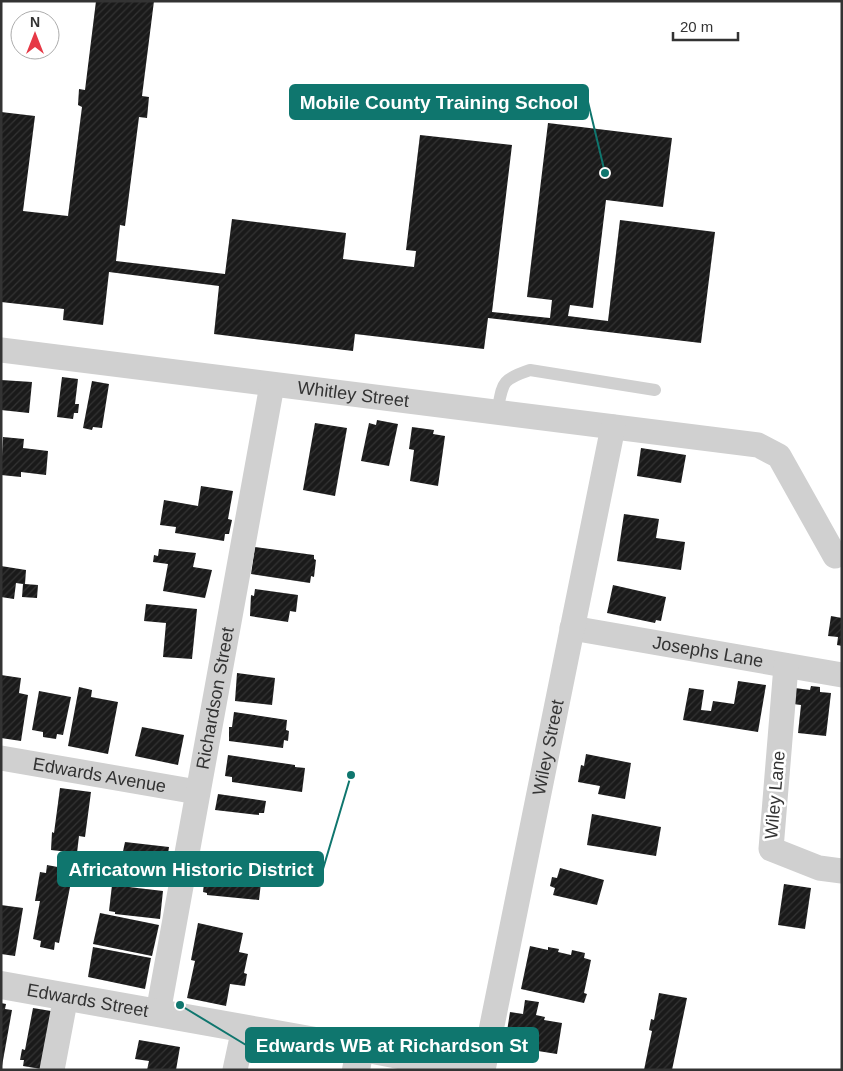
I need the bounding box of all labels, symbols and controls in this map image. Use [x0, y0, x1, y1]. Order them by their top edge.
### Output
north arrow [10, 10, 60, 60]
scale bar [673, 10, 738, 42]
text: N [30, 14, 40, 30]
text: 20 m [680, 18, 713, 35]
callout: Mobile County Training School [290, 85, 588, 119]
text: Mobile County Training School [300, 92, 578, 113]
street label: Whitley Street [296, 377, 410, 411]
street label: Richardson Street [192, 625, 238, 771]
street label: Josephs Lane [651, 632, 765, 671]
street label: Wiley Street [529, 698, 568, 797]
street label: Wiley Lane [761, 750, 789, 840]
street label: Edwards Avenue [31, 754, 168, 796]
callout: Africatown Historic District [58, 852, 323, 886]
text: Africatown Historic District [69, 859, 314, 880]
street label: Edwards Street [25, 980, 150, 1021]
callout: Edwards WB at Richardson St [246, 1028, 538, 1062]
text: Edwards WB at Richardson St [256, 1035, 529, 1056]

